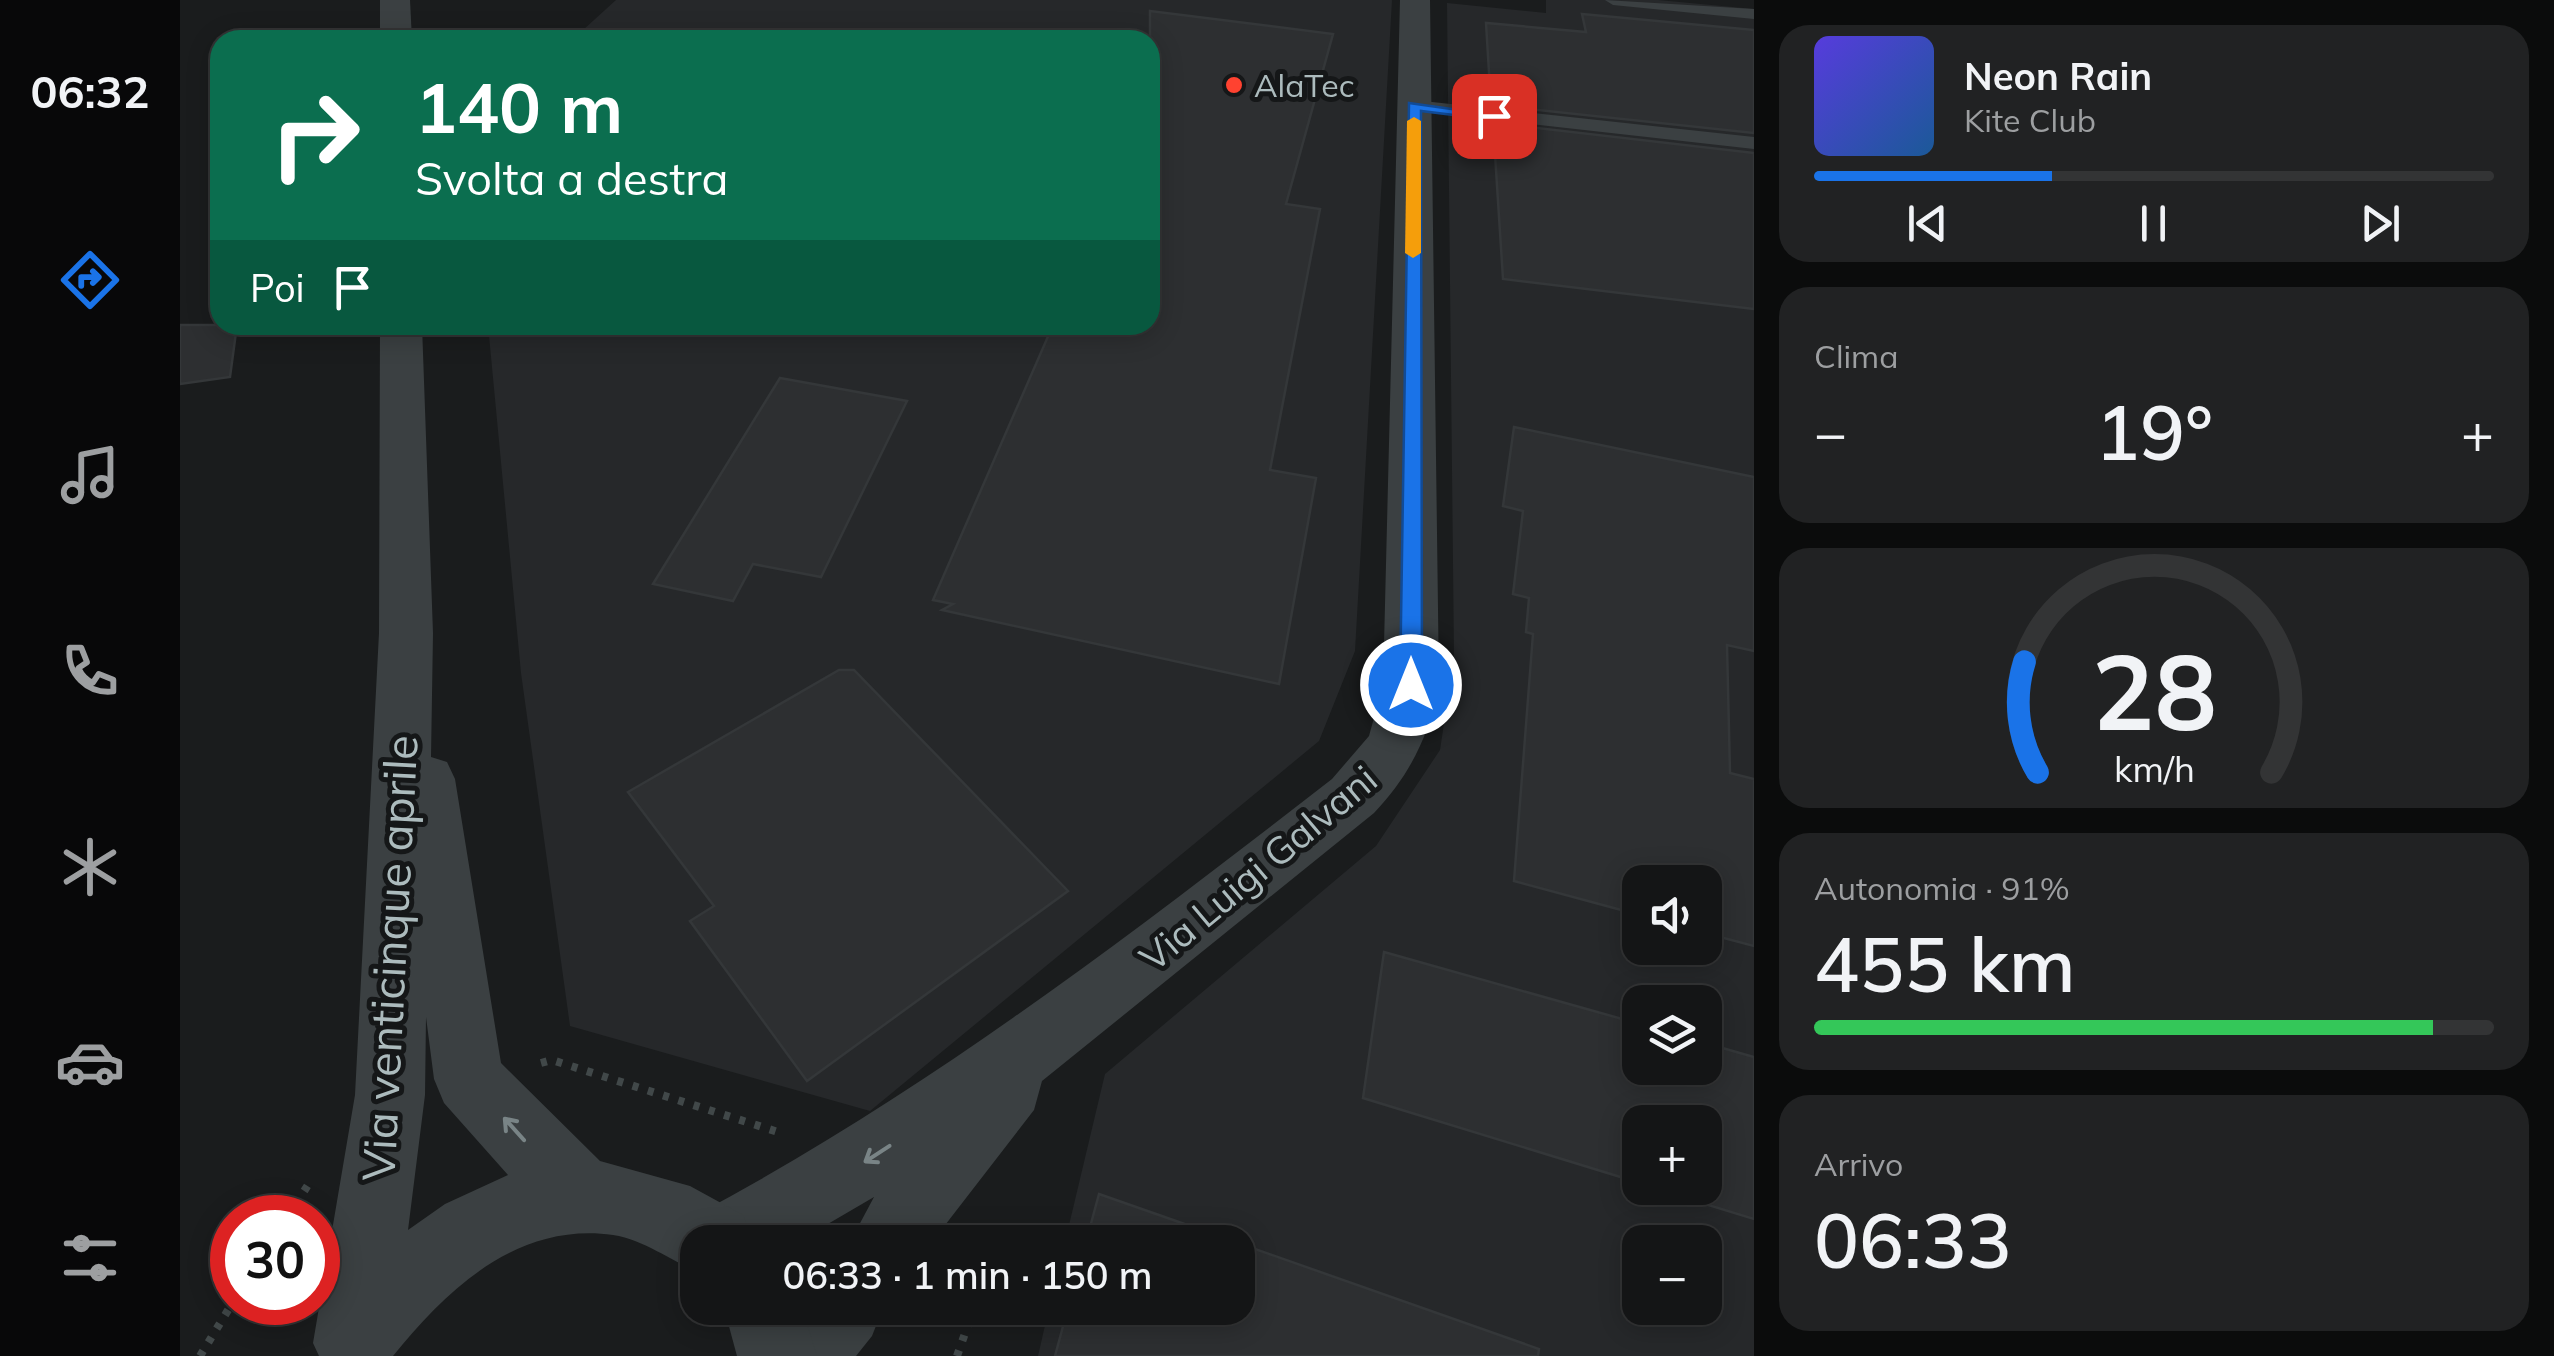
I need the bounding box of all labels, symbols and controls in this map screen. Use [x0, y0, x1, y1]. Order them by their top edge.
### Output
text: Neon Rain [1964, 52, 2152, 100]
text: 06:32 [30, 63, 150, 119]
text: 140 m [415, 63, 623, 151]
place label: AlaTec [1254, 65, 1354, 105]
icon: right [250, 70, 380, 200]
marker: AlaTec [1223, 74, 1245, 96]
pin [1452, 74, 1537, 159]
icon: arrive [1467, 89, 1522, 144]
text: Kite Club [1964, 100, 2096, 140]
text: Svolta a destra [415, 150, 728, 206]
icon: previous [1900, 196, 1955, 251]
icon: pause [2126, 196, 2181, 251]
icon: next [2353, 196, 2408, 251]
icon: directions [55, 245, 125, 315]
icon: arrive [325, 260, 380, 315]
text: Poi [250, 264, 305, 312]
text: Clima [1814, 336, 1898, 376]
text: 19° [2095, 385, 2213, 479]
text: − [1814, 398, 1847, 467]
text: + [2461, 398, 2494, 467]
icon: music [55, 440, 125, 510]
text: 28 [2092, 625, 2216, 756]
position arrow [1359, 633, 1463, 737]
icon: phone [55, 636, 125, 706]
street label: Via venticinque aprile [349, 734, 429, 1182]
text: km/h [2114, 746, 2194, 791]
street label: Via Luigi Galvani [1130, 755, 1386, 981]
icon: climate [55, 832, 125, 902]
map controls [1622, 865, 1722, 1325]
button: sound [1622, 865, 1722, 965]
text: Autonomia · 91% [1814, 868, 2070, 908]
text: 455 km [1814, 917, 2076, 1011]
button: layers [1622, 985, 1722, 1085]
icon: car [55, 1027, 125, 1097]
button: + [1622, 1105, 1722, 1205]
one-way arrow [502, 1116, 526, 1142]
one-way arrow [864, 1143, 892, 1164]
text: Arrivo [1814, 1144, 1903, 1184]
text: 06:33 [1814, 1193, 2012, 1287]
speed limit sign: 30 [210, 1195, 340, 1325]
icon: filters [55, 1223, 125, 1293]
button: − [1622, 1225, 1722, 1325]
text: 06:33 · 1 min · 150 m [782, 1251, 1153, 1299]

